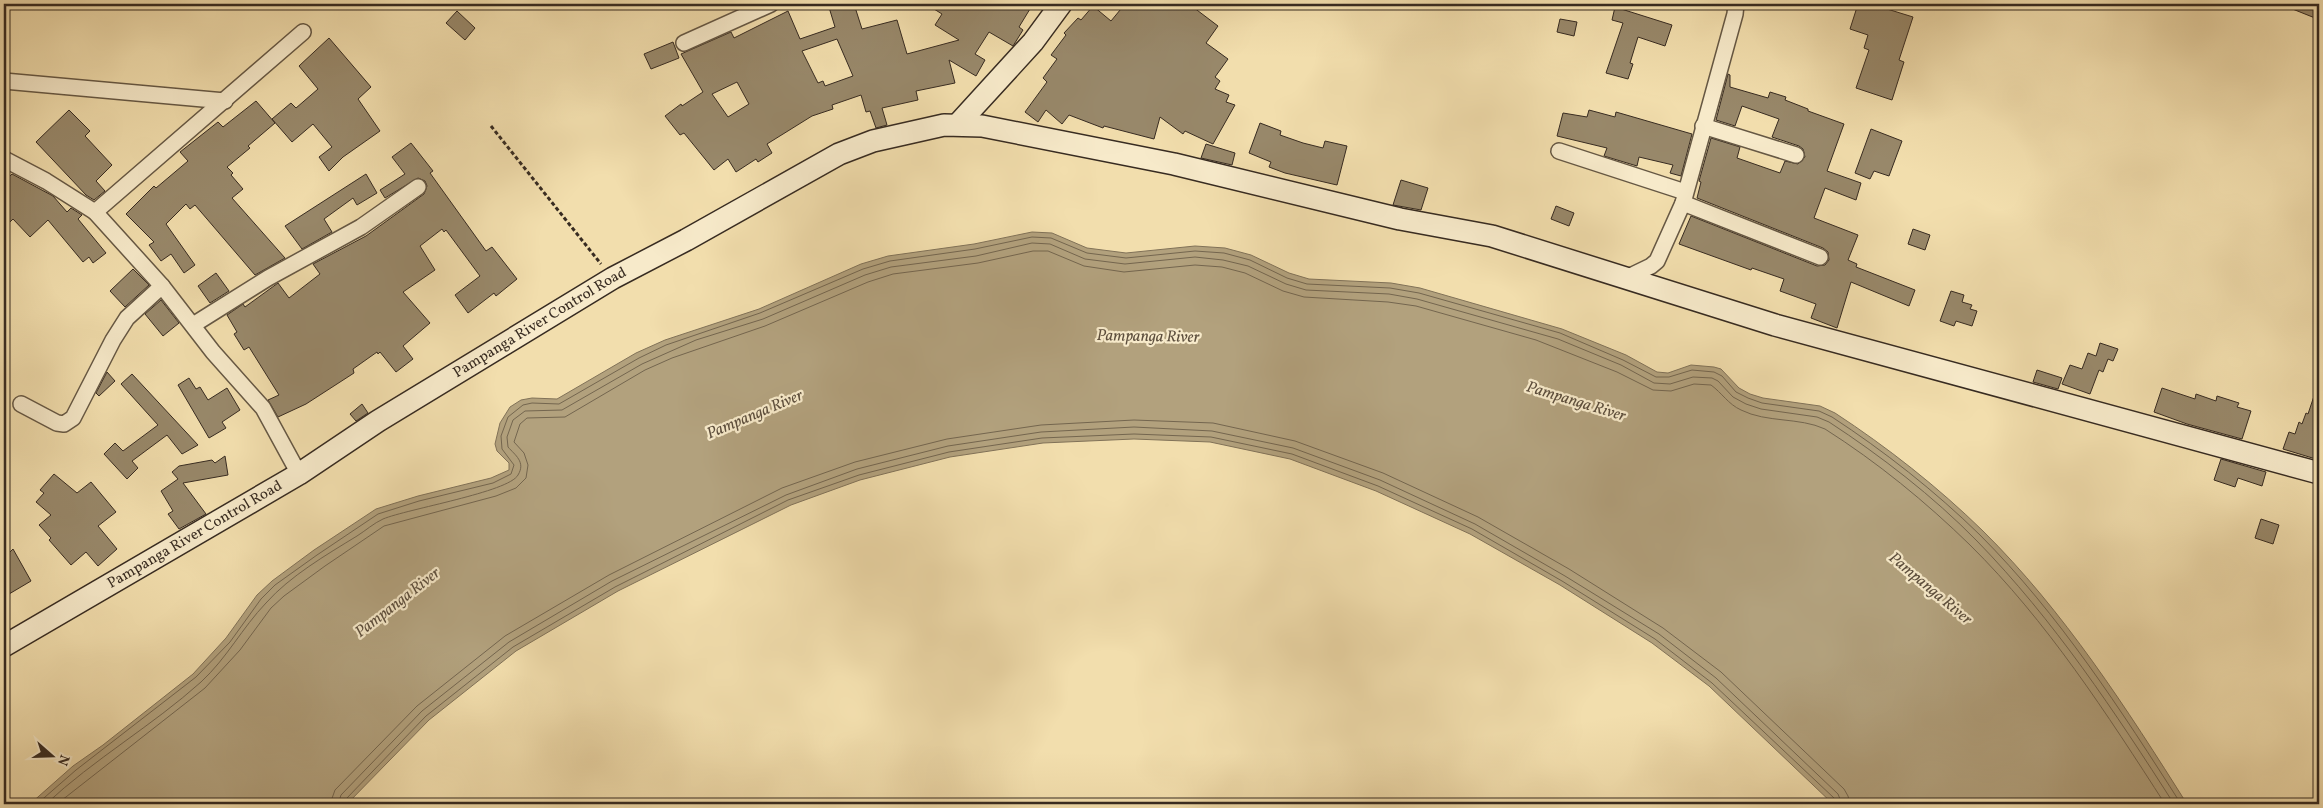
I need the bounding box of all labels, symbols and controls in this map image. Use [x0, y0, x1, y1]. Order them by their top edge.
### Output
street label: Pampanga River Control Road [449, 262, 630, 383]
water label: Pampanga River [1096, 325, 1201, 349]
water label: Pampanga River [1524, 376, 1629, 428]
water label: Pampanga River [703, 384, 808, 445]
street label: Pampanga River Control Road [104, 475, 286, 594]
water label: Pampanga River [1883, 547, 1977, 631]
water label: Pampanga River [351, 562, 446, 643]
north arrow [28, 730, 78, 780]
text: N [52, 752, 73, 768]

